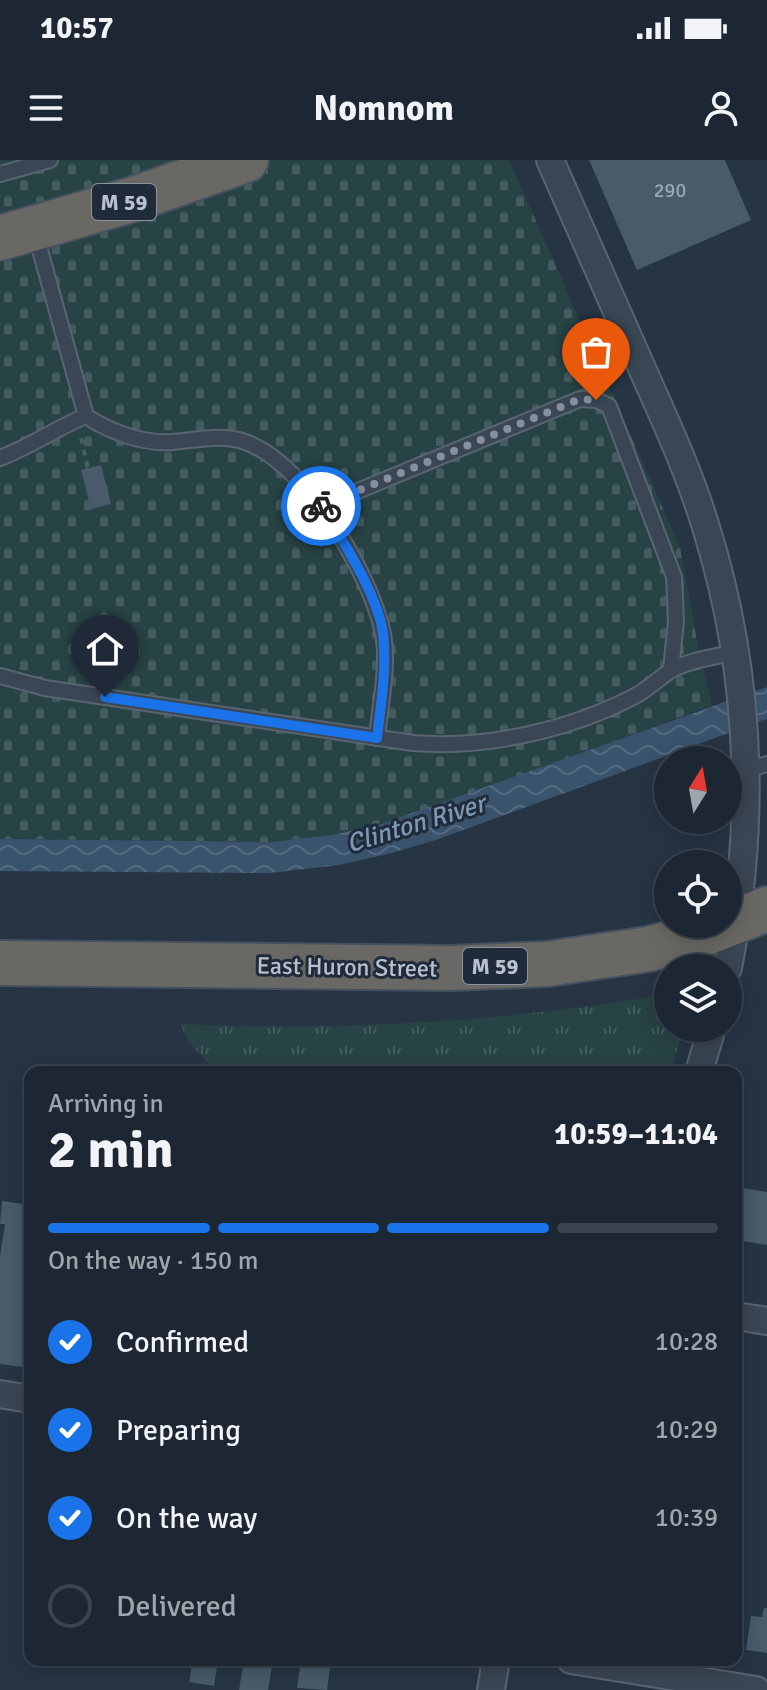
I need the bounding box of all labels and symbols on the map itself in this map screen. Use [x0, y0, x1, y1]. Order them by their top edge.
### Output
house number: 290 [654, 178, 686, 203]
road number: M 59 [92, 184, 156, 220]
pin [562, 318, 630, 400]
courier [281, 466, 361, 546]
pin [71, 615, 139, 697]
north arrow [654, 746, 742, 834]
water label: Clinton River [343, 787, 492, 860]
road number: M 59 [463, 948, 527, 984]
street label: East Huron Street [256, 950, 438, 984]

